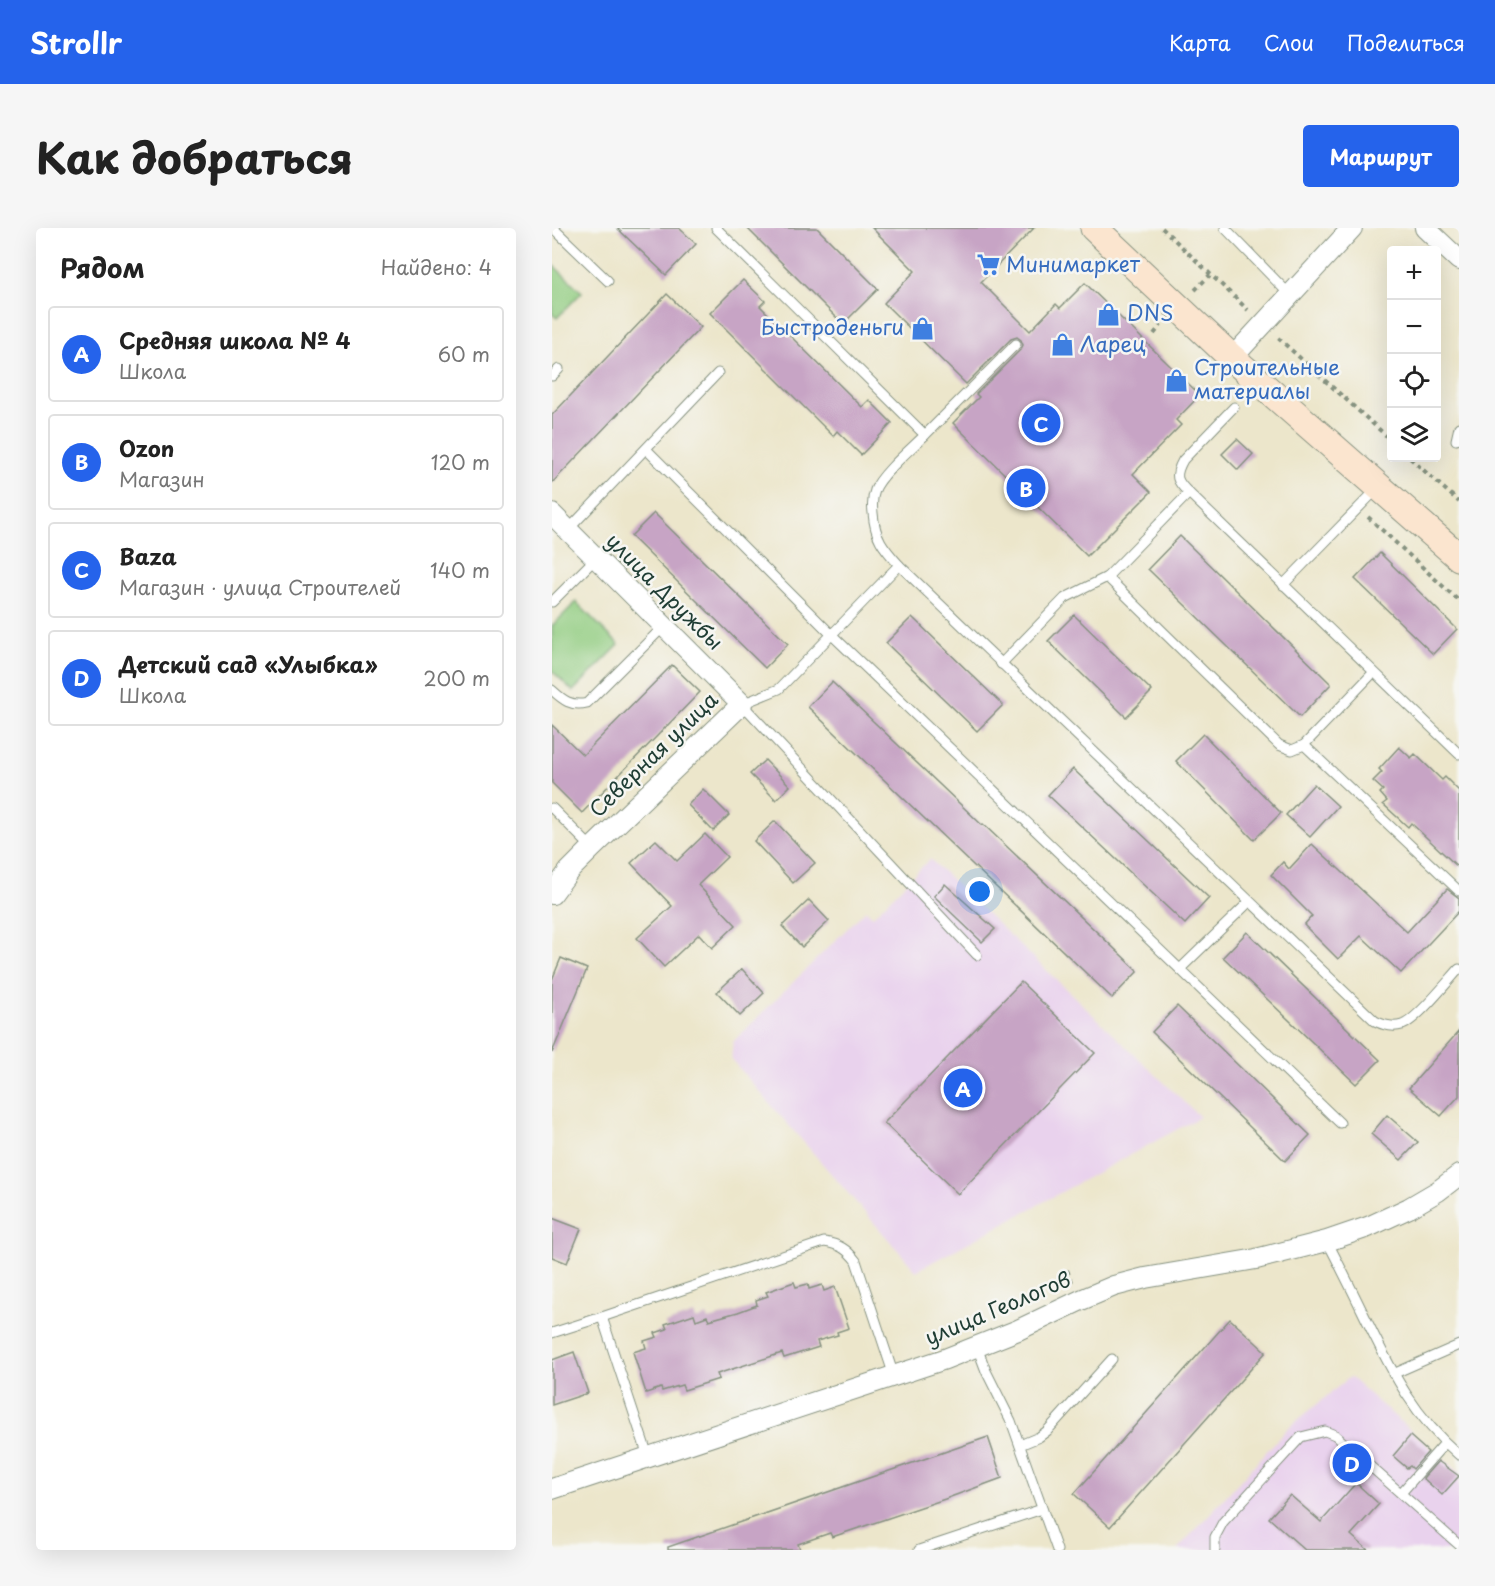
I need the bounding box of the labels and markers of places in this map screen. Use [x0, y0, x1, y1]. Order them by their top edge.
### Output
place label: Минимаркет [1006, 247, 1141, 279]
supermarket icon: Минимаркет [975, 252, 1001, 278]
place label: DNS [1127, 296, 1174, 328]
shop icon: DNS [1096, 301, 1122, 327]
place label: Быстроденьги [761, 310, 904, 342]
shop icon: Быстроденьги [909, 315, 935, 341]
place label: Ларец [1080, 327, 1146, 359]
shop icon: Ларец [1049, 332, 1075, 358]
place label: Строительные материалы [1194, 350, 1340, 406]
shop icon: Строительные материалы [1163, 367, 1189, 393]
pin: C [1022, 400, 1060, 446]
pin: B [1006, 466, 1046, 510]
pin: A [944, 1066, 982, 1110]
pin: D [1332, 1440, 1372, 1486]

